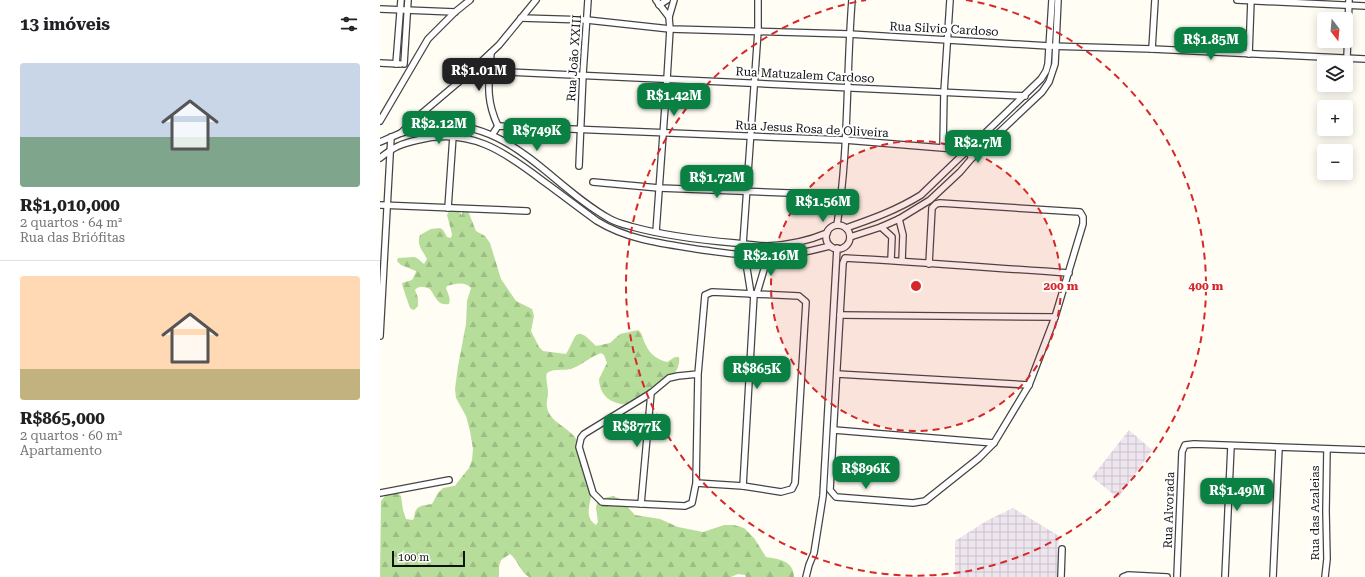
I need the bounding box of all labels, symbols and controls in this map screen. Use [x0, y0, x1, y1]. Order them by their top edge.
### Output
north arrow [1317, 12, 1353, 48]
map controls [1317, 12, 1353, 180]
icon: filters [338, 13, 360, 35]
text: 13 imóveis [20, 14, 110, 34]
street label: Rua João XXIII [564, 14, 584, 102]
street label: Rua Silvio Cardoso [889, 19, 999, 39]
pin: R$1.85M [1174, 27, 1248, 61]
text: R$1.85M [1183, 32, 1239, 47]
button: layers [1317, 56, 1353, 92]
pin: R$1.01M [442, 58, 516, 92]
text: R$1.01M [451, 63, 507, 78]
street label: Rua Matuzalem Cardoso [735, 64, 875, 86]
pin: R$1.42M [637, 83, 711, 117]
text: R$1.42M [646, 88, 702, 103]
icon: home [154, 89, 226, 161]
button: + [1317, 100, 1353, 136]
pin: R$2.12M [402, 111, 476, 145]
text: R$2.12M [411, 116, 467, 131]
pin: R$749K [504, 118, 570, 152]
street label: Rua Jesus Rosa de Oliveira [735, 118, 890, 140]
text: R$749K [513, 123, 562, 138]
pin: R$2.7M [945, 130, 1011, 164]
text: R$2.7M [954, 135, 1002, 150]
button: − [1317, 144, 1353, 180]
pin: R$1.72M [680, 165, 754, 199]
text: R$1.72M [689, 170, 745, 185]
pin: R$1.56M [786, 189, 860, 223]
text: R$1.56M [795, 194, 851, 209]
text: R$1,010,000 [20, 195, 120, 215]
text: 2 quartos · 64 m² [20, 215, 122, 230]
text: Rua das Briófitas [20, 230, 125, 245]
pin: R$2.16M [734, 243, 808, 277]
text: R$2.16M [743, 248, 799, 263]
centre of rings [909, 279, 923, 293]
text: 200 m [1044, 279, 1079, 293]
text: 400 m [1189, 279, 1224, 293]
icon: home [154, 302, 226, 374]
pin: R$865K [724, 356, 790, 390]
text: R$865K [733, 361, 782, 376]
text: R$865,000 [20, 408, 105, 428]
pin: R$877K [604, 414, 670, 448]
text: R$877K [613, 419, 662, 434]
text: 2 quartos · 60 m² [20, 428, 122, 443]
text: Apartamento [20, 443, 102, 458]
pin: R$896K [833, 456, 899, 490]
text: R$896K [842, 461, 891, 476]
street label: Rua das Azaleias [1308, 465, 1322, 561]
street label: Rua Alvorada [1161, 471, 1177, 549]
pin: R$1.49M [1200, 478, 1274, 512]
text: R$1.49M [1209, 483, 1265, 498]
scale bar [392, 549, 465, 568]
text: 100 m [398, 551, 429, 564]

